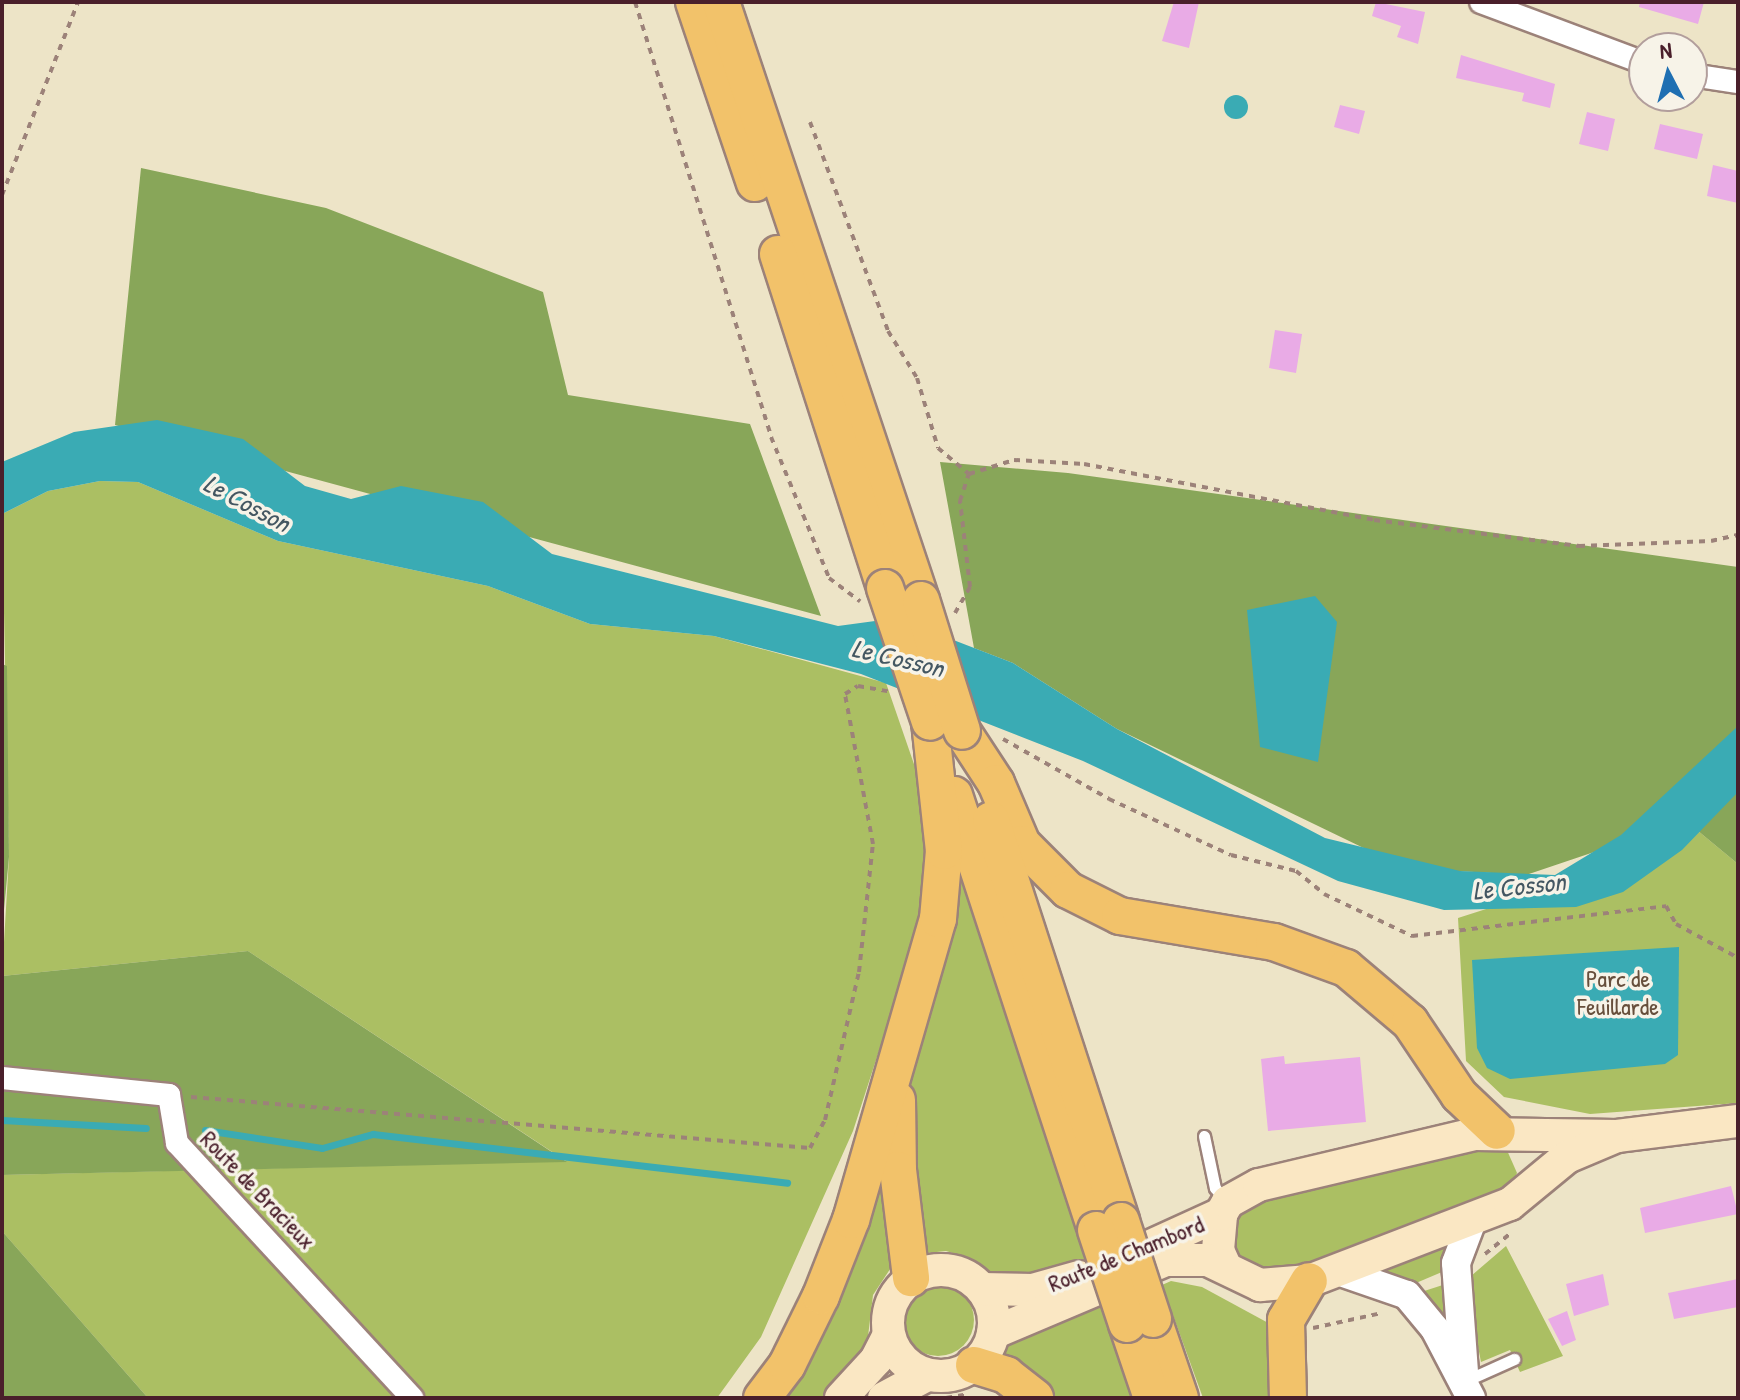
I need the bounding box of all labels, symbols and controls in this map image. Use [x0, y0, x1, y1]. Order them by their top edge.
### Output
north arrow [1628, 32, 1708, 112]
text: N [1658, 35, 1673, 66]
water label: Le Cosson [199, 467, 295, 539]
water label: Le Cosson [849, 632, 947, 684]
water label: Le Cosson [1471, 866, 1567, 906]
park label: Parc de Feuillarde [1577, 965, 1659, 1021]
street label: Route de Bracieux [194, 1125, 322, 1255]
street label: Route de Chambord [1044, 1210, 1208, 1298]

